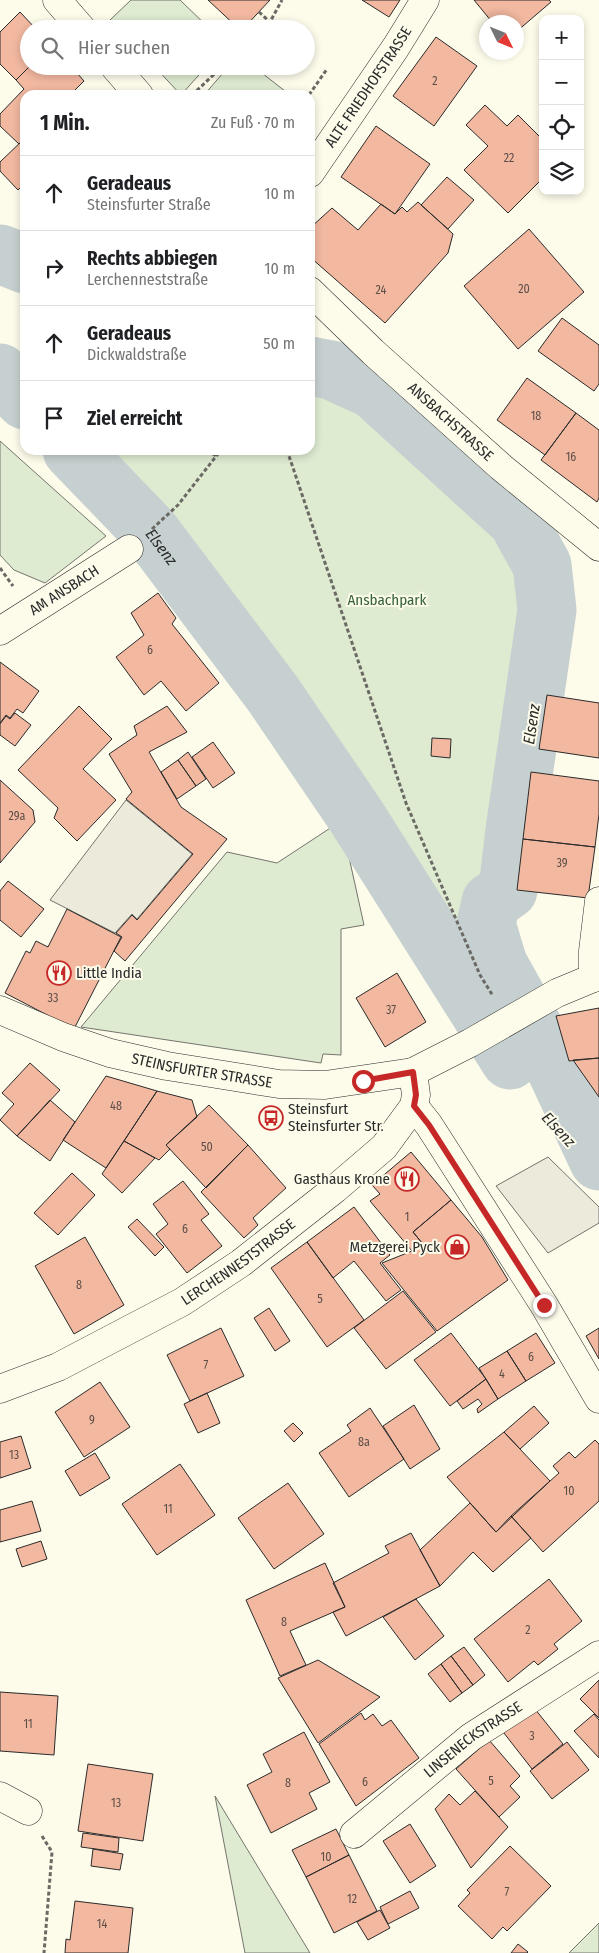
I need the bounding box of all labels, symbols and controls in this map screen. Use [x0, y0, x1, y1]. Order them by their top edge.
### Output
north arrow [479, 15, 524, 60]
map controls [539, 15, 584, 195]
button: + [539, 15, 584, 60]
search box [20, 20, 315, 75]
street label: ALTE FRIEDHOFSTRASSE [321, 23, 415, 151]
icon: search [38, 34, 66, 62]
text: Hier suchen [78, 36, 170, 59]
button: − [539, 60, 584, 105]
house number: 2 [432, 74, 438, 88]
button: locate [539, 105, 584, 150]
text: 1 Min. [40, 110, 90, 136]
text: Zu Fuß · 70 m [211, 113, 295, 132]
button: layers [539, 150, 584, 195]
house number: 22 [504, 151, 514, 165]
text: Geradeaus [87, 172, 171, 195]
icon: ahead [40, 179, 68, 207]
text: 10 m [264, 184, 295, 203]
text: Steinsfurter Straße [87, 195, 211, 214]
text: Rechts abbiegen [87, 247, 217, 270]
icon: right [40, 254, 68, 282]
text: 10 m [264, 259, 295, 278]
text: Lerchenneststraße [87, 270, 208, 289]
house number: 20 [518, 282, 530, 296]
house number: 24 [376, 283, 387, 297]
text: Geradeaus [87, 322, 171, 345]
icon: ahead [40, 329, 68, 357]
text: 50 m [263, 334, 295, 353]
text: Dickwaldstraße [87, 345, 187, 364]
street label: ANSBACHSTRASSE [404, 379, 497, 465]
icon: arrive [40, 404, 68, 432]
text: Ziel erreicht [87, 407, 183, 430]
house number: 18 [531, 409, 541, 423]
house number: 16 [566, 450, 576, 464]
water label: Elsenz [142, 525, 182, 569]
street label: AM ANSBACH [26, 561, 102, 619]
park label: Ansbachpark [347, 591, 427, 609]
house number: 6 [147, 643, 153, 657]
water label: Elsenz [519, 702, 544, 746]
house number: 29a [9, 809, 26, 823]
house number: 39 [556, 856, 568, 870]
restaurant icon: Little India [46, 960, 72, 986]
place label: Little India [76, 964, 142, 982]
house number: 33 [48, 991, 58, 1005]
house number: 37 [386, 1003, 396, 1017]
street label: STEINSFURTER STRASSE [130, 1049, 274, 1092]
route start [352, 1070, 375, 1093]
house number: 48 [110, 1099, 122, 1113]
place label: Steinsfurt Steinsfurter Str. [288, 1100, 384, 1135]
bus stop icon: Steinsfurt Steinsfurter Str. [258, 1105, 284, 1131]
water label: Elsenz [538, 1108, 580, 1151]
house number: 50 [201, 1140, 213, 1154]
restaurant icon: Gasthaus Krone [394, 1166, 420, 1192]
place label: Gasthaus Krone [294, 1170, 390, 1188]
house number: 1 [405, 1210, 409, 1224]
street label: LERCHENNESTSTRASSE [178, 1215, 299, 1309]
house number: 6 [182, 1222, 188, 1236]
shop icon: Metzgerei Pyck [444, 1234, 470, 1260]
place label: Metzgerei Pyck [350, 1238, 440, 1256]
house number: 8 [76, 1278, 82, 1292]
house number: 5 [317, 1292, 323, 1306]
route end [533, 1294, 556, 1317]
house number: 6 [528, 1350, 534, 1364]
house number: 7 [204, 1358, 209, 1372]
house number: 4 [499, 1367, 505, 1381]
house number: 9 [89, 1413, 95, 1427]
house number: 8a [358, 1435, 370, 1449]
house number: 13 [9, 1448, 19, 1462]
house number: 10 [564, 1484, 574, 1498]
house number: 11 [163, 1502, 173, 1516]
house number: 8 [281, 1615, 287, 1629]
house number: 2 [525, 1623, 531, 1637]
street label: LINSENECKSTRASSE [420, 1698, 525, 1781]
house number: 11 [23, 1717, 33, 1731]
house number: 3 [529, 1729, 535, 1743]
house number: 5 [488, 1774, 494, 1788]
house number: 6 [362, 1775, 368, 1789]
house number: 8 [285, 1776, 291, 1790]
house number: 13 [111, 1796, 121, 1810]
house number: 10 [321, 1850, 331, 1864]
house number: 7 [505, 1885, 510, 1899]
house number: 12 [347, 1892, 357, 1906]
house number: 14 [97, 1917, 107, 1931]

